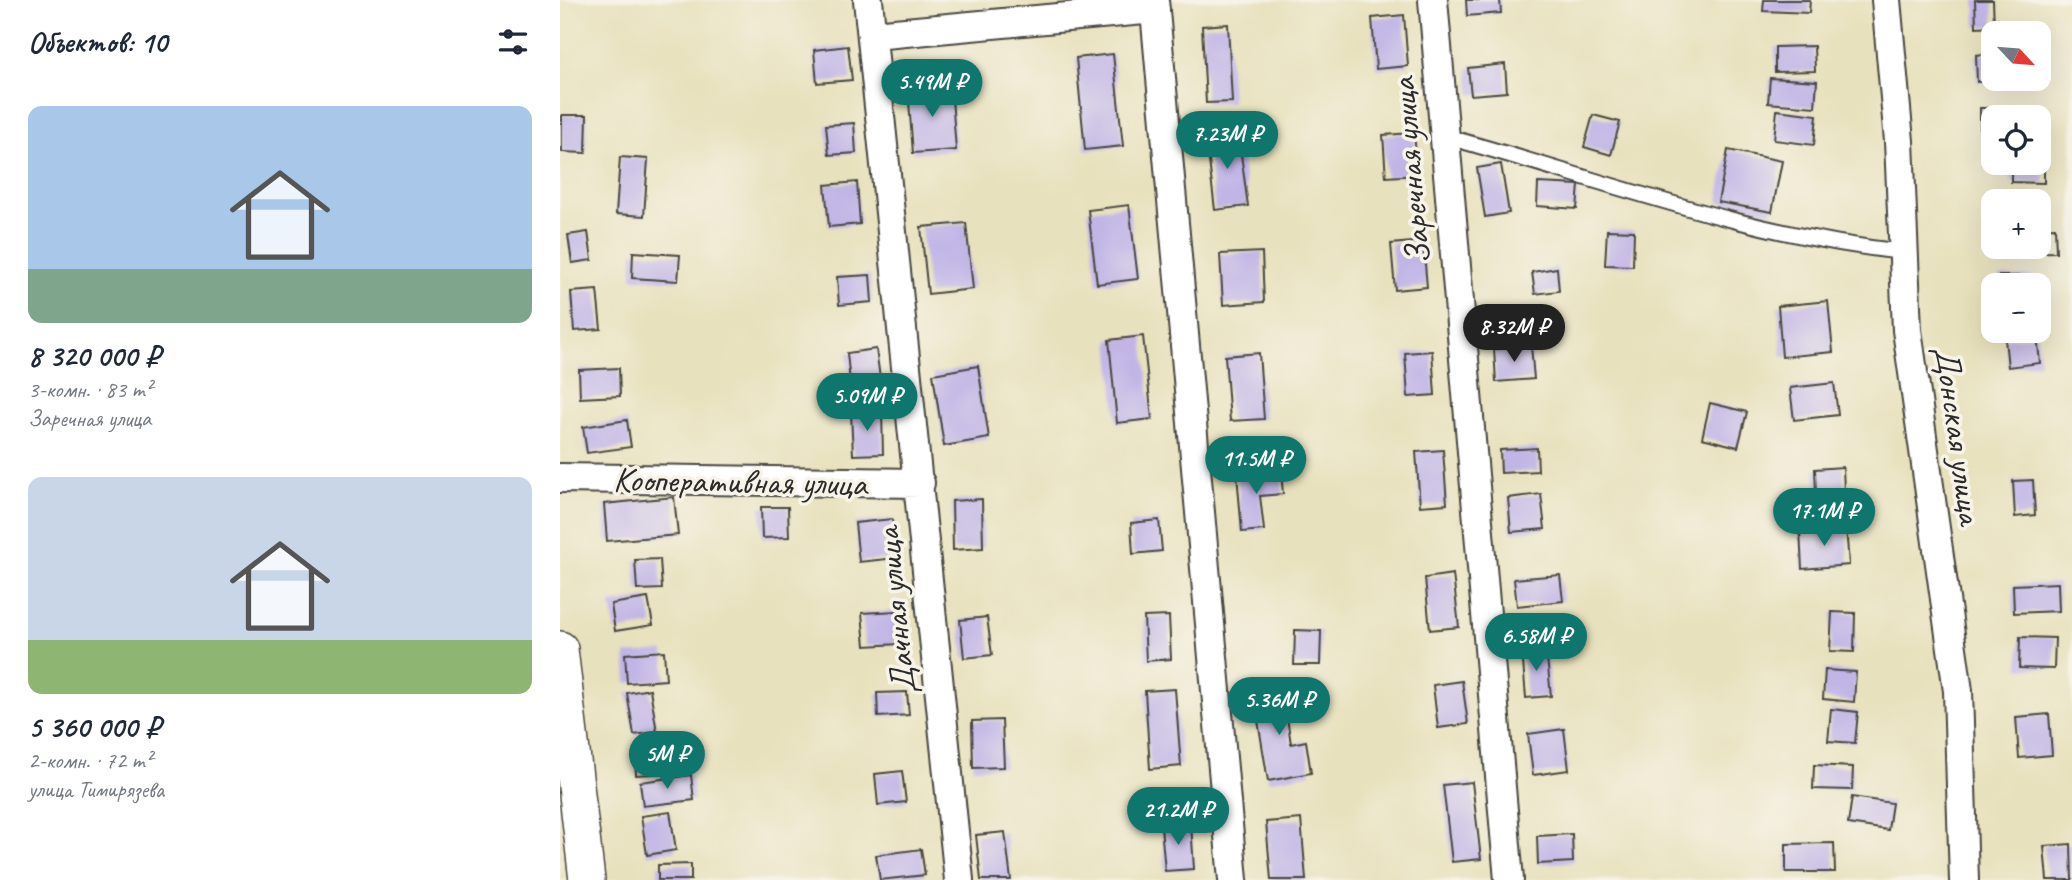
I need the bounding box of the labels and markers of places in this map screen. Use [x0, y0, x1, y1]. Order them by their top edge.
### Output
pin: 5.49M ₽ [867, 60, 997, 119]
pin: 7.23M ₽ [1162, 111, 1292, 171]
pin: 8.32M ₽ [1449, 304, 1579, 364]
pin: 5.09M ₽ [802, 374, 932, 433]
pin: 11.5M ₽ [1191, 436, 1321, 496]
pin: 17.1M ₽ [1759, 489, 1889, 548]
pin: 6.58M ₽ [1471, 614, 1601, 673]
pin: 5.36M ₽ [1214, 678, 1344, 737]
pin: 5M ₽ [626, 732, 708, 791]
pin: 21.2M ₽ [1113, 788, 1243, 847]

